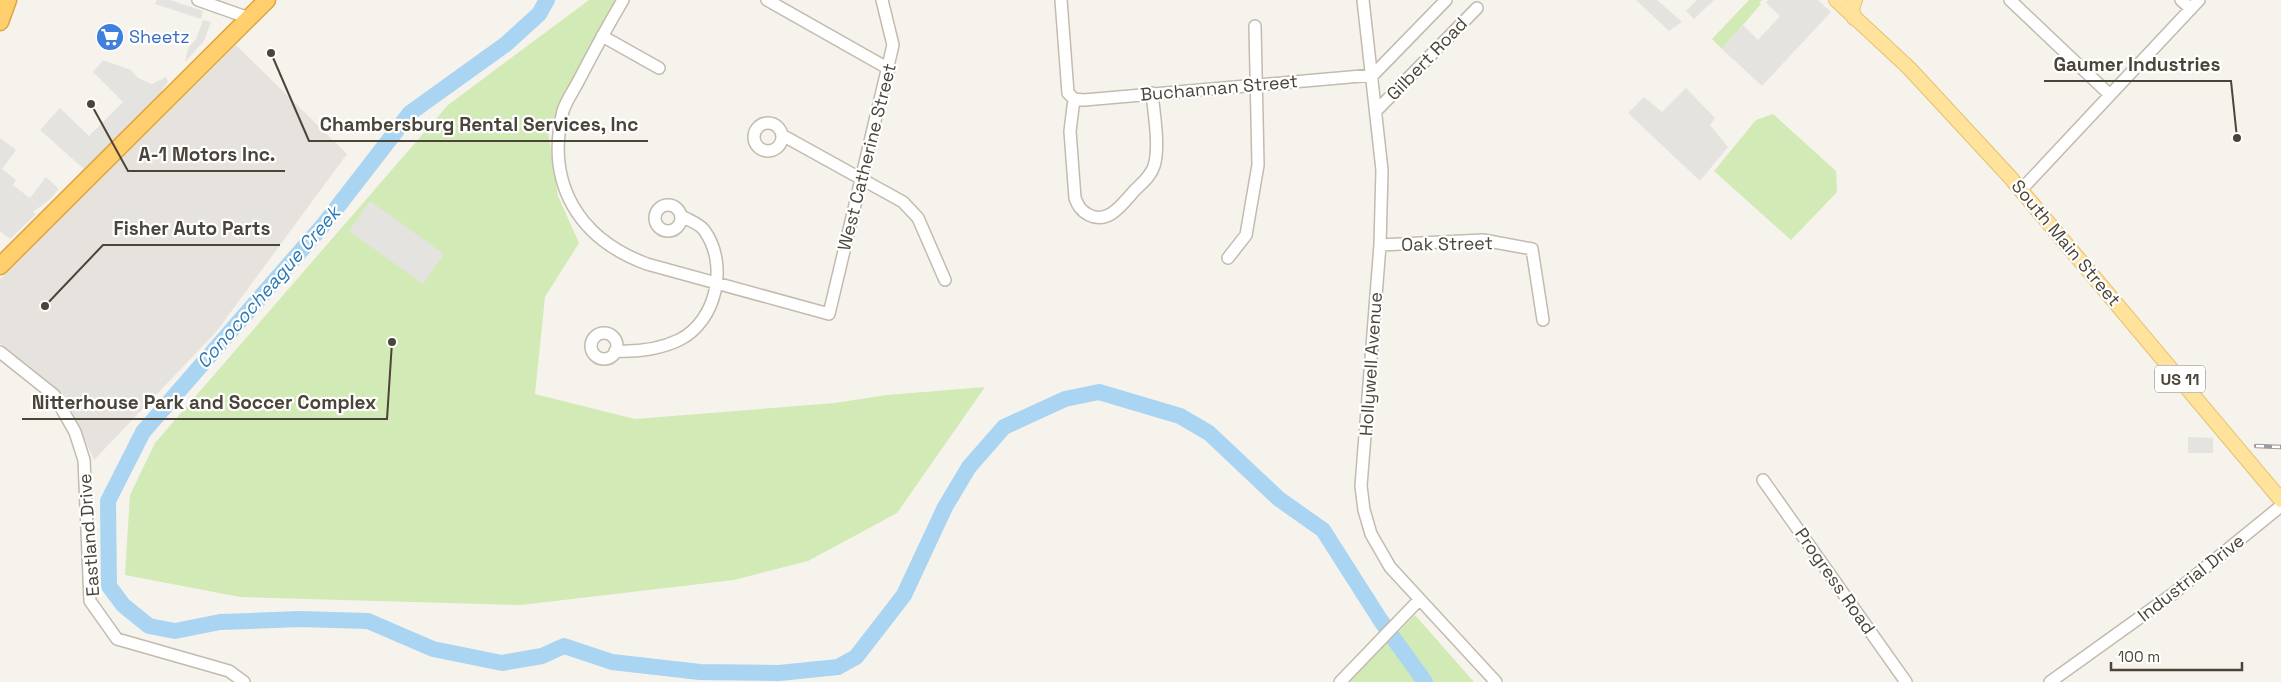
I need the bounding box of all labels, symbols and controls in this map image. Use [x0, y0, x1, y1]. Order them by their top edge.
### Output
street label: Gilbert Road [1381, 12, 1472, 105]
supermarket icon: Sheetz [95, 22, 125, 52]
place label: Sheetz [129, 25, 190, 48]
callout: Gaumer Industries [2044, 47, 2231, 81]
text: Gaumer Industries [2053, 52, 2221, 77]
street label: West Catherine Street [832, 61, 901, 253]
street label: Buchannan Street [1139, 69, 1299, 106]
callout: Chambersburg Rental Services, Inc [309, 107, 648, 141]
text: Chambersburg Rental Services, Inc [320, 112, 638, 137]
callout: A-1 Motors Inc. [128, 137, 285, 171]
text: A-1 Motors Inc. [138, 142, 276, 167]
street label: South Main Street [2007, 175, 2126, 311]
water label: Conococheague Creek [191, 199, 348, 374]
callout: Fisher Auto Parts [103, 211, 280, 245]
text: Fisher Auto Parts [114, 216, 270, 241]
street label: Oak Street [1401, 231, 1493, 256]
street label: Hollywell Avenue [1354, 291, 1387, 437]
road number: US 11 [2155, 366, 2205, 392]
callout: Nitterhouse Park and Soccer Complex [22, 385, 387, 419]
text: Nitterhouse Park and Soccer Complex [32, 390, 376, 415]
street label: Eastland Drive [73, 473, 104, 597]
street label: Progress Road [1790, 523, 1881, 638]
street label: Industrial Drive [2133, 529, 2249, 626]
scale bar [2111, 640, 2242, 672]
text: 100 m [2118, 647, 2160, 666]

